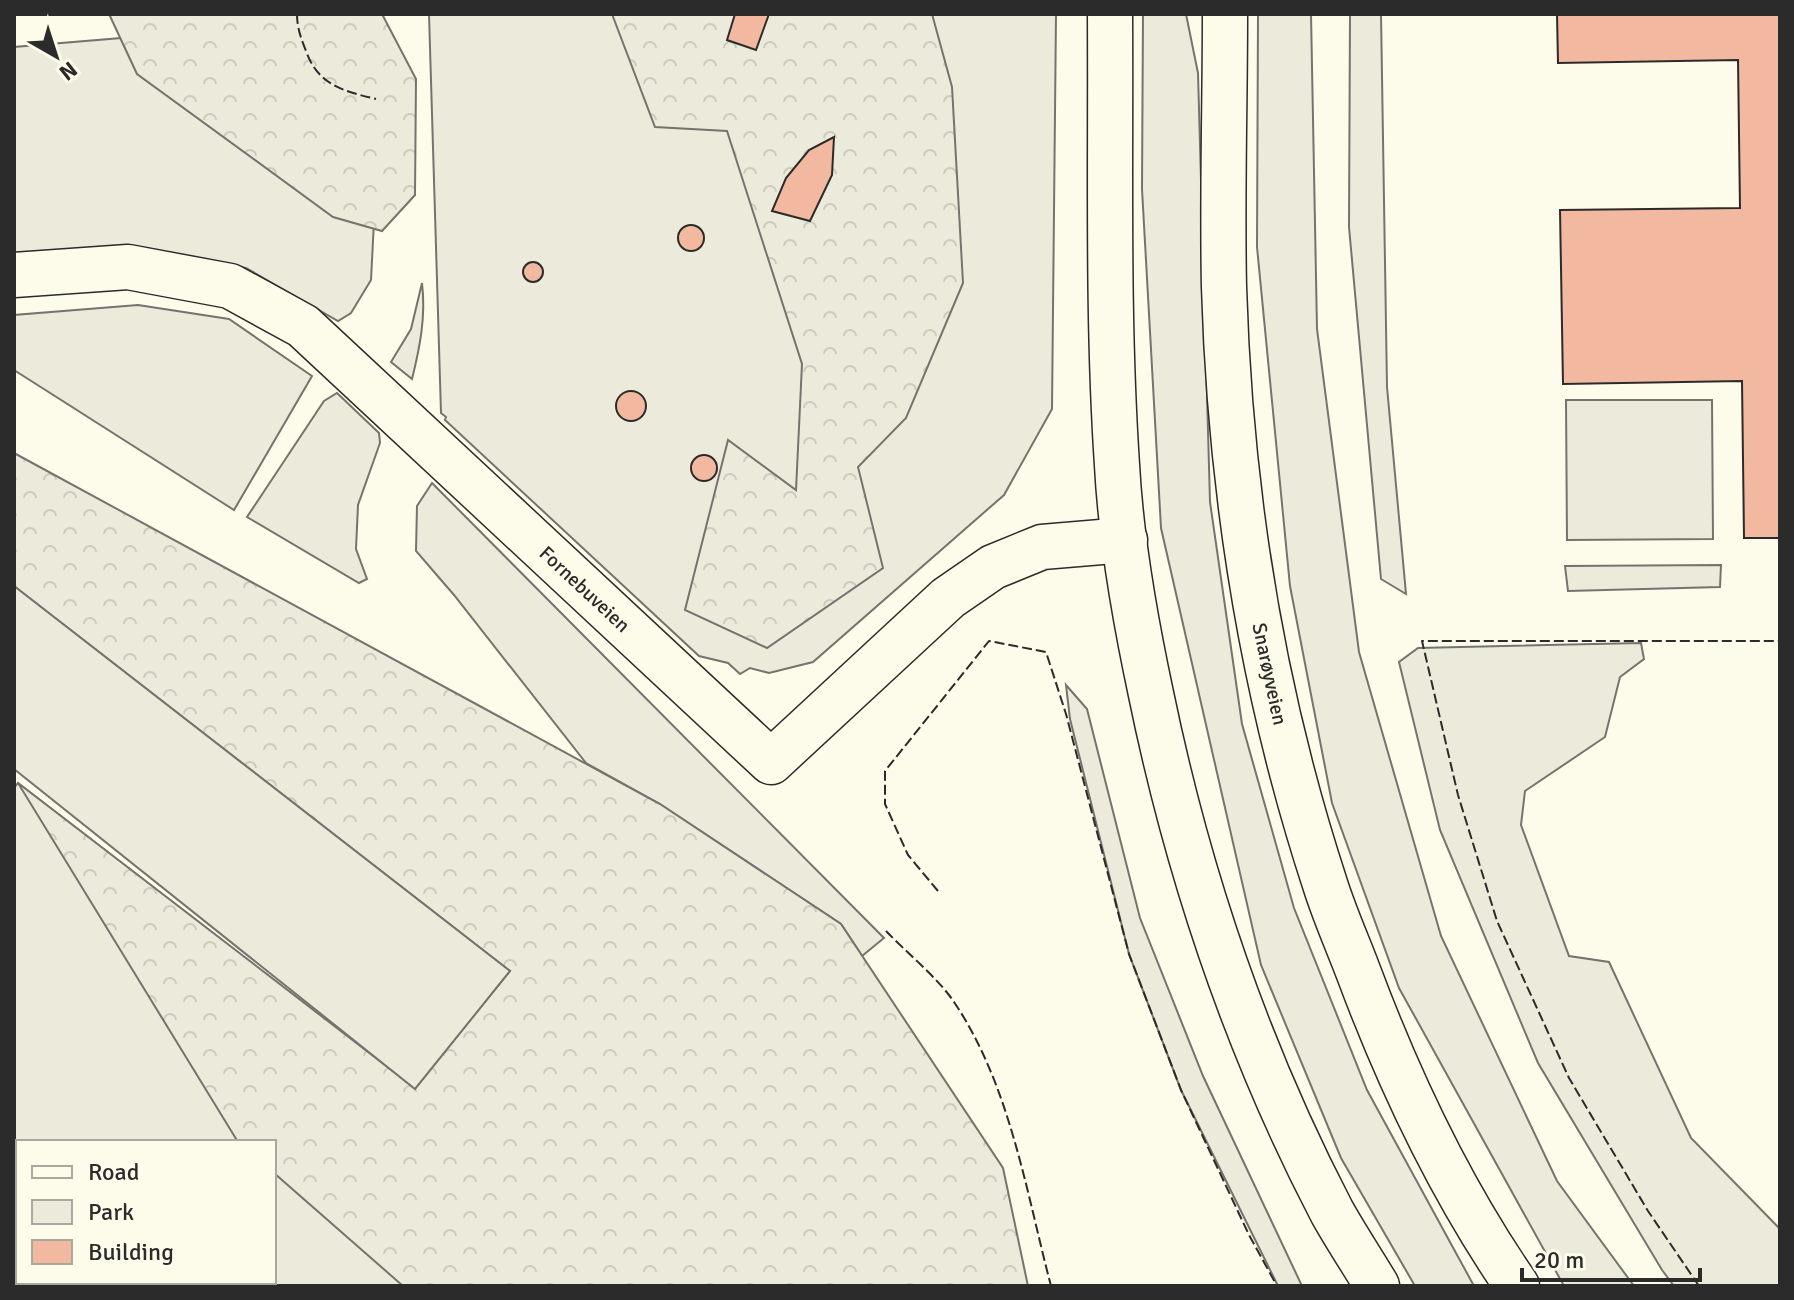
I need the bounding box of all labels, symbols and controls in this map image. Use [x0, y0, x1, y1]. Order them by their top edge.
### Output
north arrow [16, 16, 96, 96]
text: N [54, 56, 83, 86]
street label: Fornebuveien [534, 541, 635, 638]
street label: Snarøyveien [1246, 621, 1293, 728]
legend [16, 1140, 276, 1284]
text: Road [88, 1157, 139, 1187]
text: Park [88, 1197, 134, 1227]
scale bar [1522, 1232, 1700, 1282]
text: Building [88, 1237, 174, 1267]
text: 20 m [1534, 1245, 1584, 1275]

